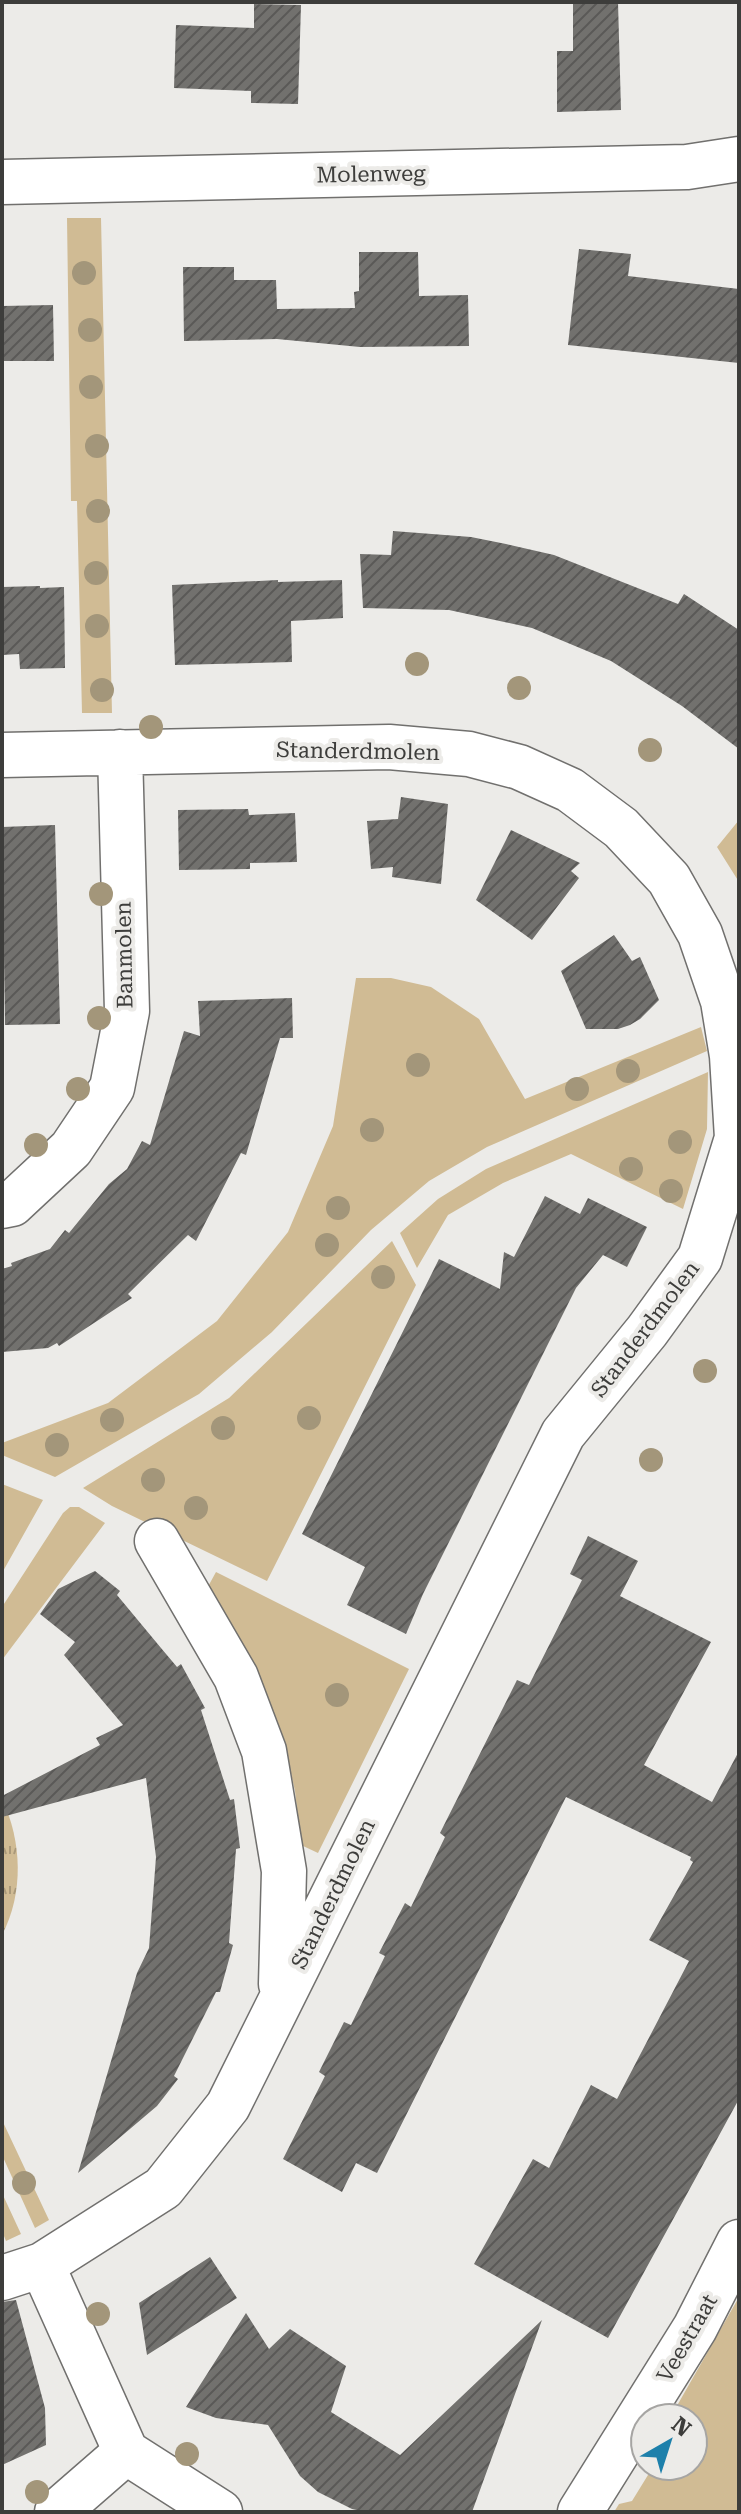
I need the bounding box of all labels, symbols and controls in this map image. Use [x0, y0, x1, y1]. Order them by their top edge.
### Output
street label: Molenweg [316, 161, 426, 187]
street label: Standerdmolen [276, 737, 440, 765]
street label: Banmolen [111, 901, 137, 1009]
street label: Standerdmolen [586, 1256, 704, 1402]
street label: Standerdmolen [286, 1815, 380, 1973]
street label: Veestraat [652, 2290, 722, 2386]
north arrow [629, 2402, 709, 2482]
text: N [667, 2412, 696, 2442]

